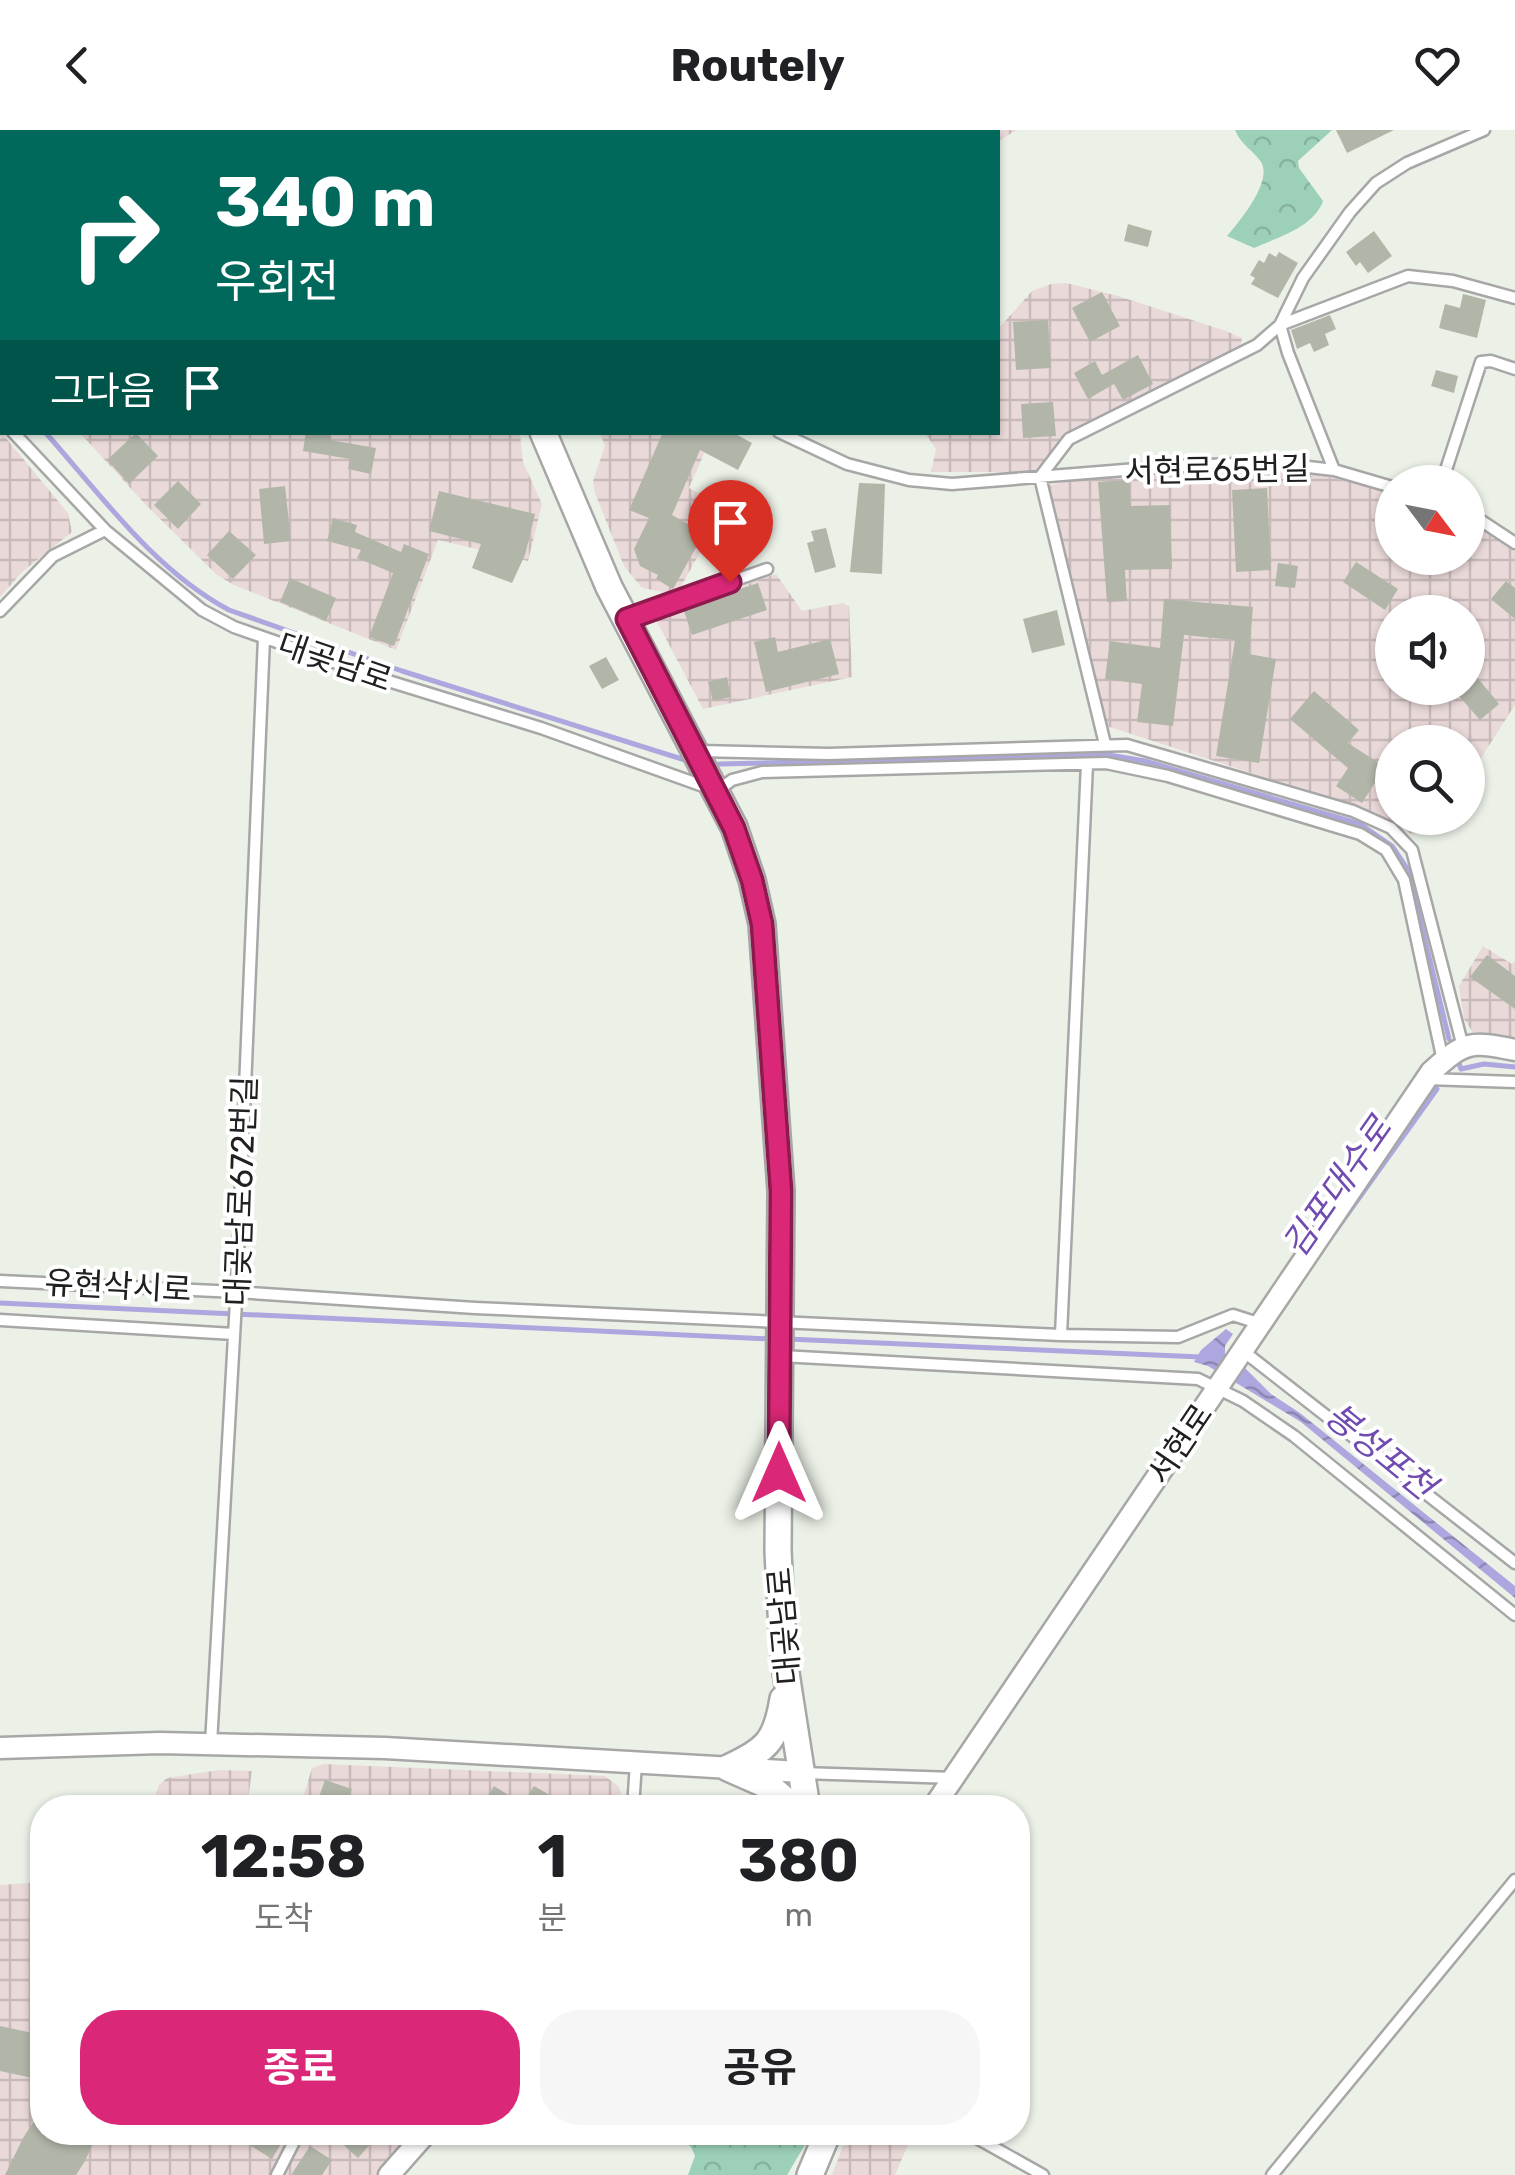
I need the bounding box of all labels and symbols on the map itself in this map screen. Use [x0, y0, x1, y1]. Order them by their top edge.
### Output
street label: 서현로65번길 [1124, 449, 1310, 491]
north arrow [1375, 465, 1485, 575]
pin [688, 480, 773, 583]
street label: 대곶남로 [273, 625, 397, 699]
street label: 대곶남로672번길 [218, 1075, 264, 1307]
water label: 김포대수로 [1274, 1108, 1401, 1265]
street label: 유현삭시로 [44, 1263, 192, 1309]
water label: 봉성포천 [1317, 1394, 1446, 1510]
street label: 서현로 [1140, 1397, 1220, 1491]
position arrow [727, 1421, 831, 1525]
street label: 대곶남로 [760, 1566, 808, 1686]

